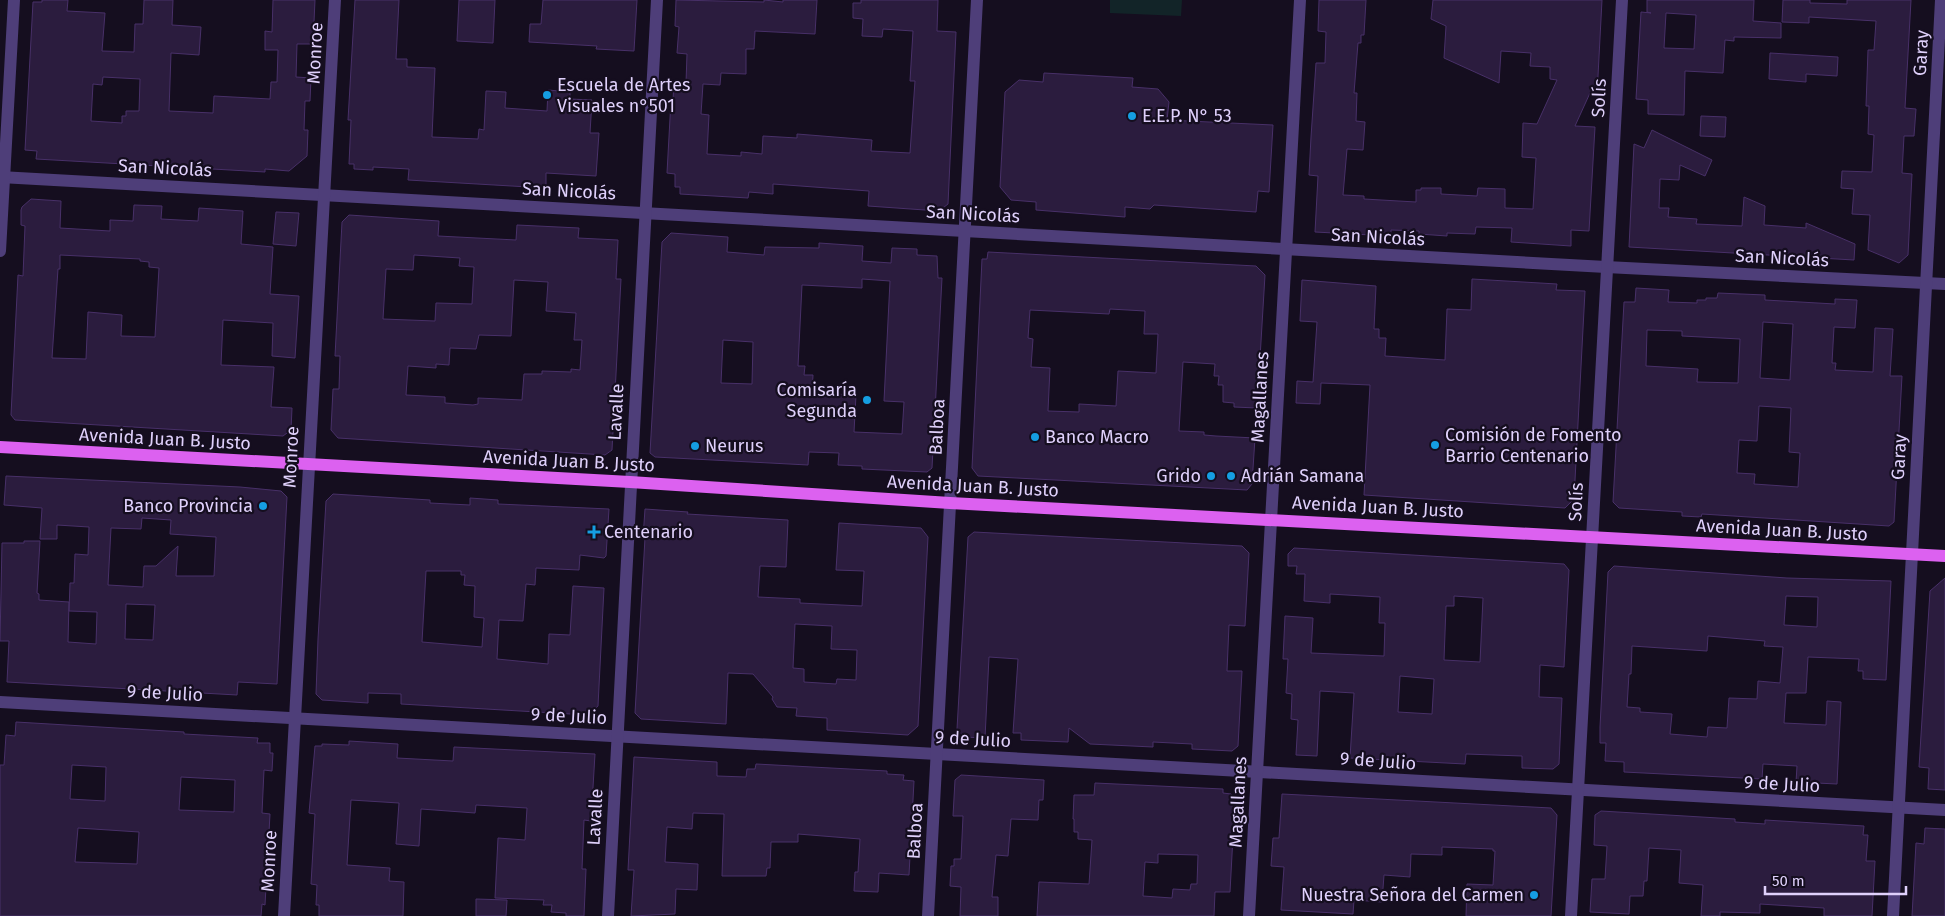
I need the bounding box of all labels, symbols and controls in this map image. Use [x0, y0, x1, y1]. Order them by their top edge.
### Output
street label: Monroe [302, 22, 328, 84]
street label: Garay [1909, 29, 1933, 76]
place label: Escuela de Artes Visuales n°501 [557, 74, 690, 117]
street label: Solís [1587, 78, 1611, 118]
marker: Escuela de Artes Visuales n°501 [541, 89, 553, 101]
place label: E.E.P. N° 53 [1142, 105, 1232, 127]
marker: E.E.P. N° 53 [1126, 110, 1138, 122]
street label: San Nicolás [117, 155, 213, 181]
street label: San Nicolás [521, 178, 617, 204]
street label: San Nicolás [925, 201, 1021, 227]
street label: San Nicolás [1330, 224, 1426, 250]
street label: San Nicolás [1734, 245, 1830, 271]
street label: Magallanes [1247, 351, 1273, 443]
place label: Comisaría Segunda [776, 379, 857, 422]
street label: Lavalle [604, 383, 628, 441]
marker: Comisaría Segunda [861, 394, 873, 406]
street label: Balboa [925, 398, 949, 456]
street label: Avenida Juan B. Justo [78, 424, 252, 454]
place label: Comisión de Fomento Barrio Centenario [1445, 424, 1622, 467]
street label: Monroe [278, 426, 304, 488]
place label: Banco Macro [1045, 426, 1149, 448]
marker: Banco Macro [1029, 431, 1041, 443]
street label: Garay [1887, 433, 1911, 480]
place label: Neurus [705, 435, 763, 457]
marker: Comisión de Fomento Barrio Centenario [1429, 439, 1441, 451]
marker: Neurus [689, 440, 701, 452]
street label: Avenida Juan B. Justo [482, 446, 656, 476]
place label: Grido [1156, 465, 1201, 487]
place label: Adrián Samana [1241, 465, 1364, 487]
marker: Grido [1205, 470, 1217, 482]
marker: Adrián Samana [1225, 470, 1237, 482]
street label: Avenida Juan B. Justo [886, 471, 1060, 501]
street label: Solís [1564, 482, 1588, 522]
street label: Avenida Juan B. Justo [1291, 492, 1465, 522]
place label: Banco Provincia [123, 495, 253, 517]
marker: Banco Provincia [257, 500, 269, 512]
street label: Avenida Juan B. Justo [1695, 515, 1869, 545]
place label: Centenario [604, 521, 693, 543]
marker: Centenario [588, 526, 600, 538]
street label: 9 de Julio [126, 680, 204, 706]
street label: 9 de Julio [530, 703, 608, 729]
street label: 9 de Julio [934, 726, 1012, 752]
street label: 9 de Julio [1339, 747, 1417, 775]
street label: Magallanes [1225, 756, 1251, 848]
street label: 9 de Julio [1743, 771, 1821, 797]
street label: Lavalle [583, 788, 607, 846]
street label: Balboa [903, 802, 927, 860]
street label: Monroe [256, 830, 282, 892]
scale bar [1765, 864, 1906, 896]
text: 50 m [1772, 872, 1805, 890]
place label: Nuestra Señora del Carmen [1301, 884, 1524, 906]
marker: Nuestra Señora del Carmen [1528, 889, 1540, 901]

